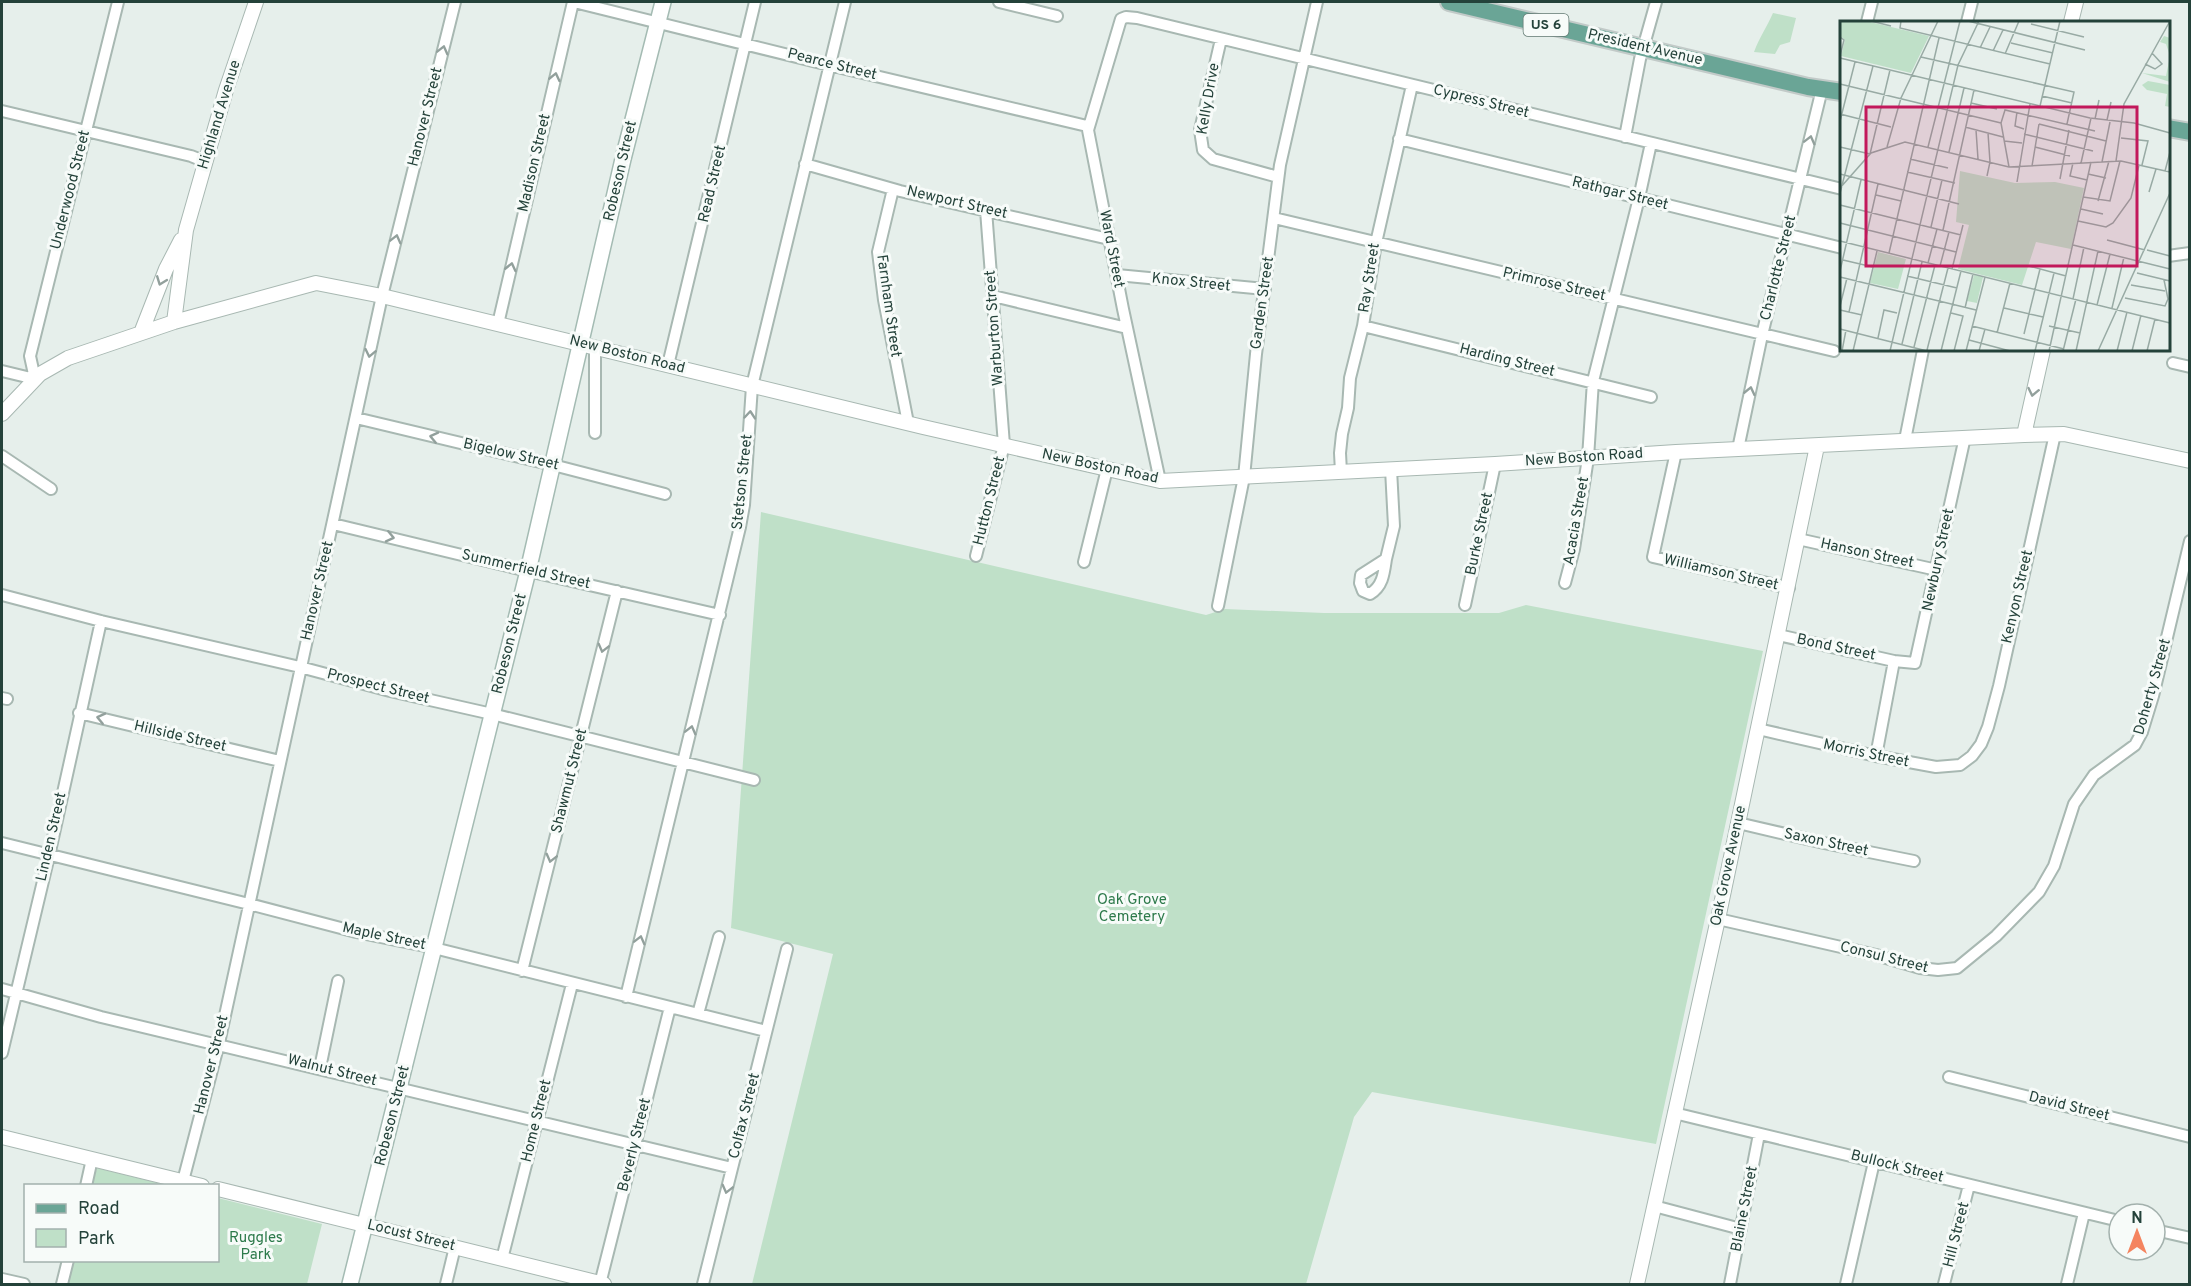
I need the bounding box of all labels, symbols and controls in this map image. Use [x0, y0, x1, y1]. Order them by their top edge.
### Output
road number: US 6 [1524, 14, 1568, 36]
inset map [1840, 21, 2170, 351]
street label: President Avenue [1586, 26, 1704, 70]
one-way arrow [435, 45, 448, 55]
street label: Pearce Street [785, 45, 879, 85]
street label: Highland Avenue [194, 58, 246, 172]
street label: Kelly Drive [1193, 62, 1225, 136]
street label: Hanover Street [404, 65, 448, 169]
one-way arrow [548, 72, 561, 82]
street label: Cypress Street [1431, 81, 1531, 123]
street label: Madison Street [514, 112, 556, 214]
street label: Robeson Street [600, 119, 642, 223]
street label: Underwood Street [47, 128, 95, 252]
one-way arrow [1802, 136, 1815, 146]
street label: Read Street [695, 143, 731, 225]
street label: Rathgar Street [1570, 173, 1670, 215]
street label: Newport Street [905, 182, 1009, 224]
street label: Ward Street [1094, 208, 1128, 290]
street label: Charlotte Street [1757, 213, 1801, 323]
one-way arrow [388, 235, 401, 245]
street label: Ray Street [1355, 242, 1385, 314]
street label: Farnham Street [871, 253, 905, 359]
street label: Garden Street [1247, 255, 1279, 351]
one-way arrow [504, 262, 517, 272]
street label: Primrose Street [1501, 264, 1607, 306]
street label: Warburton Street [981, 269, 1009, 387]
street label: Knox Street [1151, 269, 1231, 297]
one-way arrow [156, 275, 169, 285]
street label: New Boston Road [567, 331, 687, 379]
street label: Harding Street [1457, 340, 1557, 382]
one-way arrow [364, 348, 377, 358]
one-way arrow [1742, 386, 1755, 396]
one-way arrow [2028, 387, 2041, 397]
one-way arrow [743, 411, 756, 420]
one-way arrow [430, 431, 440, 444]
street label: Stetson Street [729, 433, 757, 531]
street label: Bigelow Street [461, 435, 561, 475]
street label: New Boston Road [1524, 444, 1644, 472]
street label: New Boston Road [1040, 445, 1160, 489]
street label: Hutton Street [970, 454, 1010, 548]
street label: Acacia Street [1560, 475, 1594, 567]
street label: Burke Street [1462, 491, 1498, 577]
street label: Newbury Street [1919, 507, 1959, 613]
one-way arrow [385, 530, 395, 543]
street label: Hanson Street [1819, 535, 1915, 573]
street label: Hanover Street [297, 539, 339, 643]
street label: Summerfield Street [460, 546, 592, 594]
street label: Kenyon Street [1998, 548, 2038, 646]
street label: Williamson Street [1662, 551, 1780, 595]
street label: Robeson Street [488, 592, 532, 696]
street label: Bond Street [1795, 630, 1877, 666]
street label: Doherty Street [2130, 637, 2176, 737]
one-way arrow [598, 643, 611, 653]
street label: Prospect Street [325, 665, 431, 709]
one-way arrow [96, 713, 106, 726]
street label: Hillside Street [132, 717, 228, 757]
one-way arrow [684, 725, 697, 735]
street label: Shawmut Street [548, 726, 592, 836]
street label: Morris Street [1821, 736, 1911, 772]
street label: Linden Street [33, 791, 71, 883]
street label: Oak Grove Avenue [1707, 804, 1751, 928]
street label: Saxon Street [1782, 825, 1870, 861]
one-way arrow [545, 853, 558, 863]
park label: Oak Grove Cemetery [1097, 891, 1167, 927]
street label: Maple Street [340, 919, 428, 955]
one-way arrow [632, 935, 645, 945]
street label: Consul Street [1838, 938, 1930, 978]
street label: Hanover Street [190, 1013, 234, 1117]
street label: Walnut Street [285, 1051, 379, 1091]
street label: Robeson Street [371, 1064, 415, 1168]
street label: Colfax Street [725, 1071, 765, 1161]
street label: Home Street [518, 1078, 556, 1164]
street label: David Street [2027, 1088, 2111, 1126]
street label: Beverly Street [614, 1096, 656, 1194]
street label: Bullock Street [1849, 1146, 1945, 1188]
street label: Blaine Street [1727, 1164, 1763, 1254]
legend [24, 1184, 219, 1262]
one-way arrow [721, 1184, 734, 1194]
text: Road [78, 1198, 120, 1221]
street label: Hill Street [1940, 1200, 1974, 1270]
north arrow [2107, 1202, 2167, 1262]
text: N [2131, 1209, 2143, 1229]
street label: Locust Street [365, 1216, 457, 1256]
text: Park [78, 1228, 115, 1251]
park label: Ruggles Park [229, 1229, 283, 1265]

